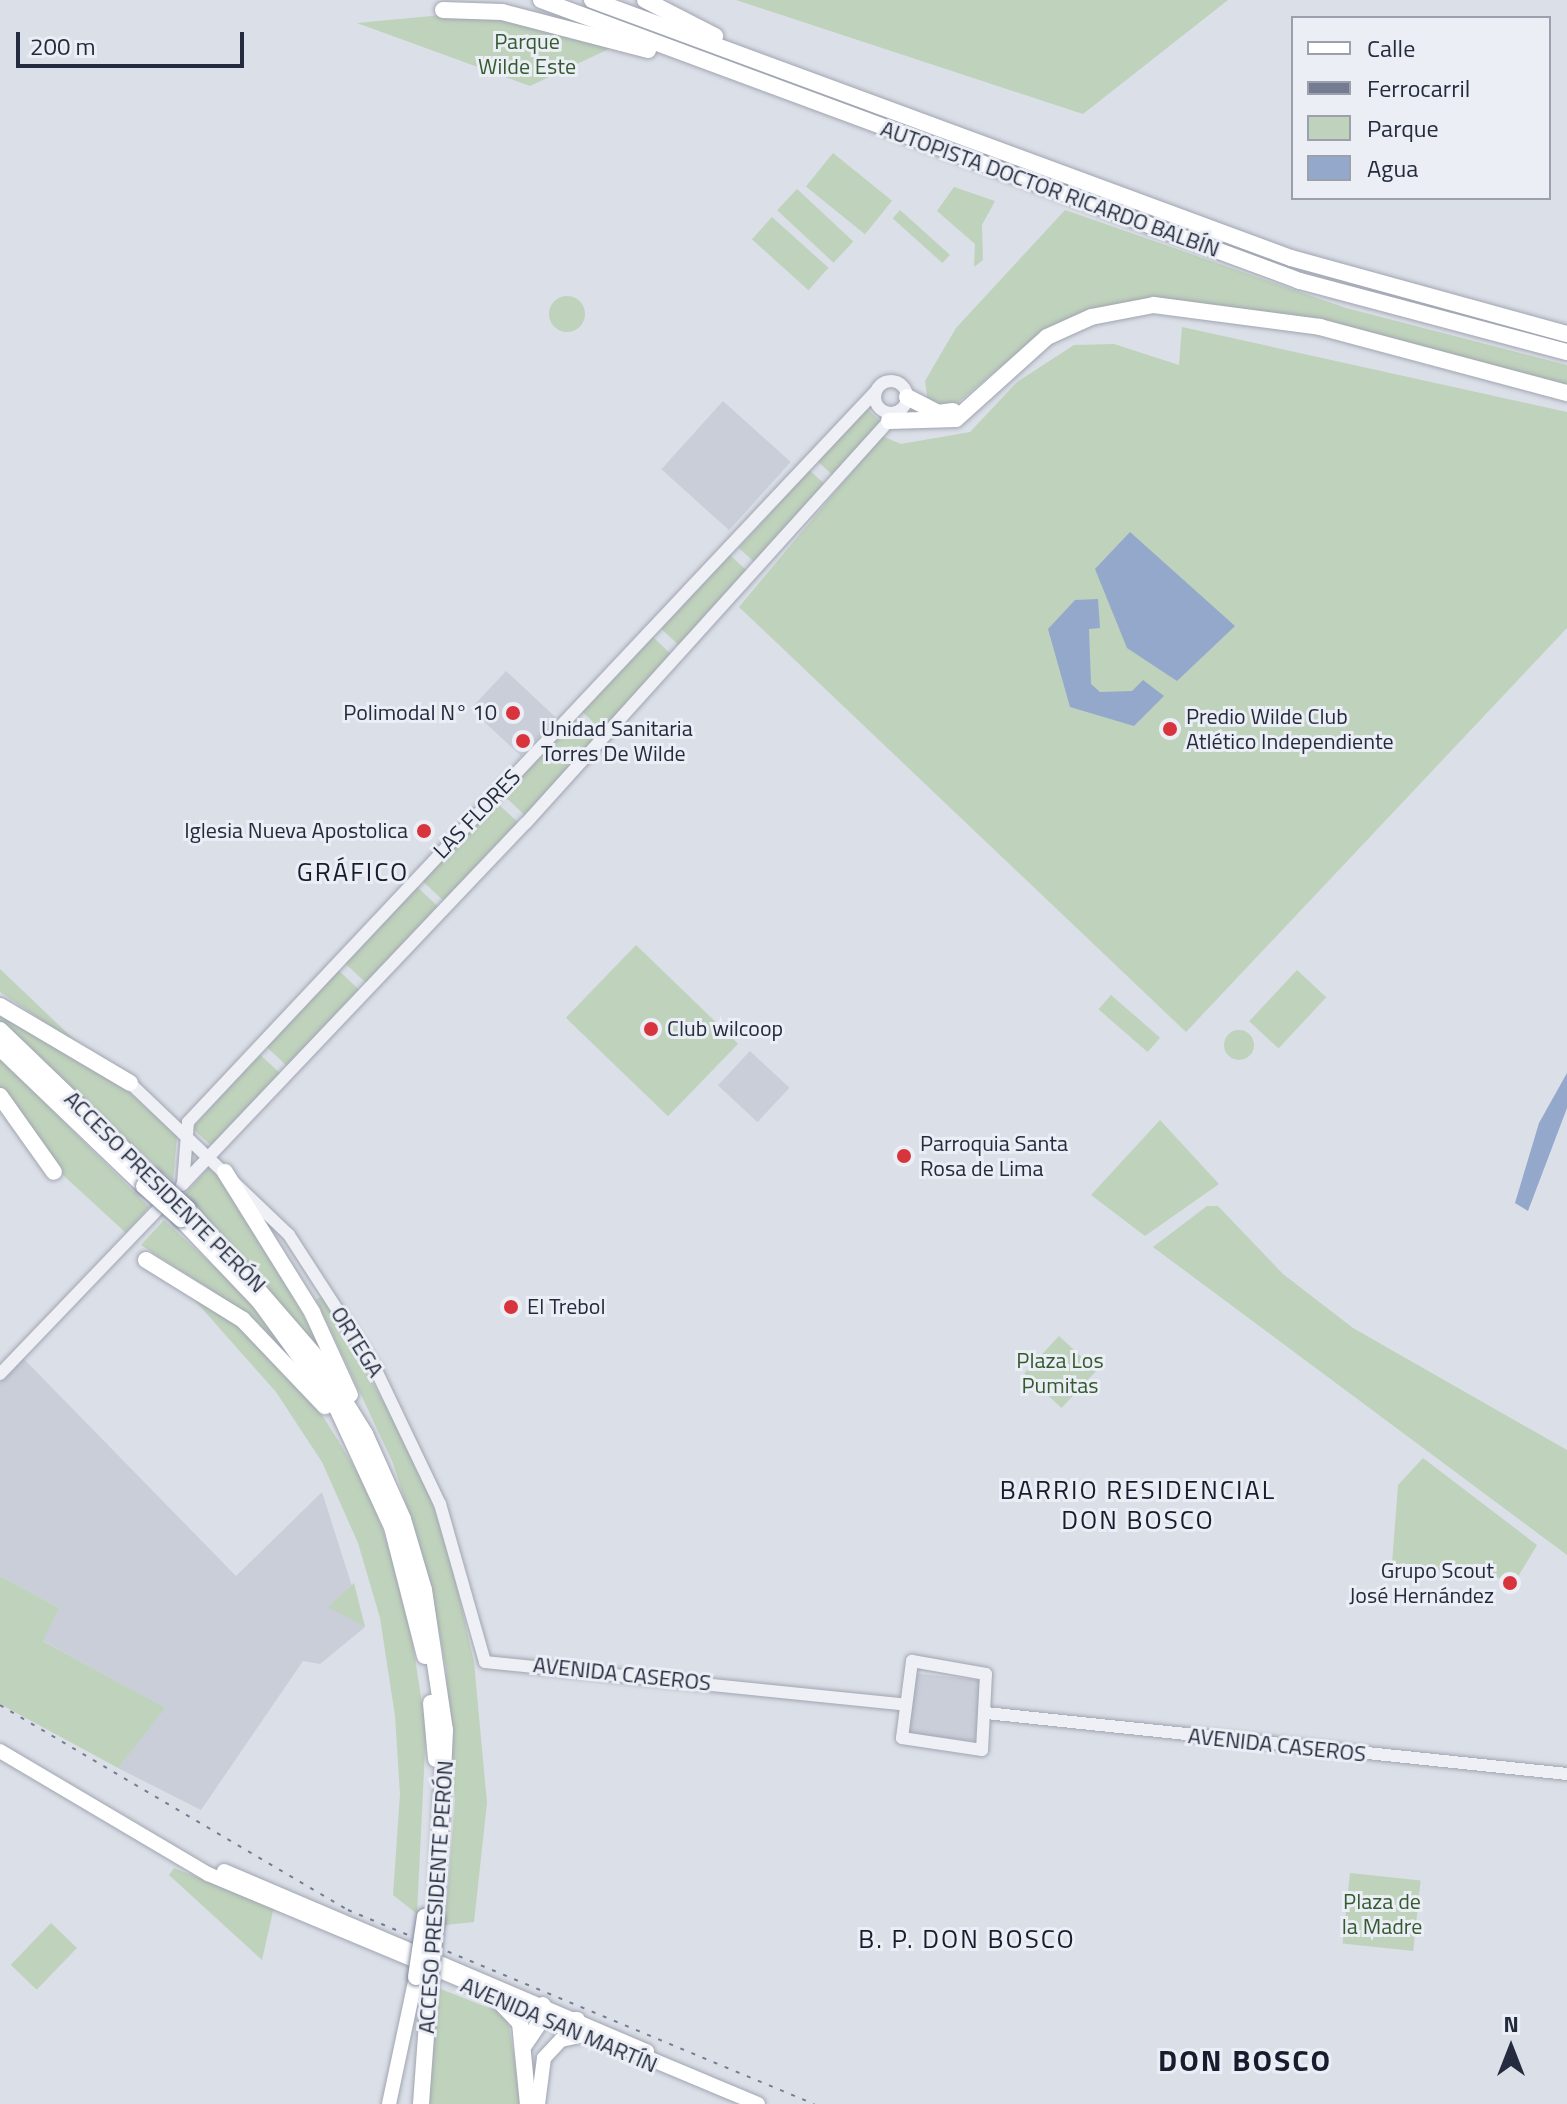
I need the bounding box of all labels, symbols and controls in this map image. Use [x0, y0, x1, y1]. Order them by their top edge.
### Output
scale bar [20, 16, 248, 66]
legend [1291, 16, 1551, 200]
text: 200 m [30, 28, 96, 64]
park label: Parque Wilde Este [478, 28, 576, 80]
text: Calle [1367, 30, 1415, 66]
text: Ferrocarril [1367, 70, 1470, 106]
text: Parque [1367, 110, 1439, 146]
street label: AUTOPISTA DOCTOR RICARDO BALBÍN [877, 115, 1223, 263]
text: Agua [1367, 150, 1418, 186]
place label: Polimodal N° 10 [343, 700, 497, 726]
place label: Predio Wilde Club Atlético Independiente [1186, 703, 1394, 754]
marker: Polimodal N° 10 [504, 704, 522, 722]
place label: Unidad Sanitaria Torres De Wilde [541, 715, 693, 766]
marker: Predio Wilde Club Atlético Independiente [1161, 720, 1179, 738]
marker: Unidad Sanitaria Torres De Wilde [512, 730, 534, 752]
street label: LAS FLORES [428, 764, 526, 864]
place label: Iglesia Nueva Apostolica [184, 818, 408, 844]
marker: Iglesia Nueva Apostolica [415, 822, 433, 840]
district label: GRÁFICO [297, 856, 409, 888]
place label: Club wilcoop [667, 1016, 783, 1042]
marker: Club wilcoop [642, 1020, 660, 1038]
street label: ACCESO PRESIDENTE PERÓN [59, 1086, 271, 1298]
place label: Parroquia Santa Rosa de Lima [920, 1130, 1068, 1182]
marker: Parroquia Santa Rosa de Lima [895, 1147, 913, 1165]
place label: El Trebol [527, 1294, 606, 1320]
marker: El Trebol [502, 1298, 520, 1316]
street label: ORTEGA [325, 1302, 389, 1382]
park label: Plaza Los Pumitas [1016, 1347, 1104, 1398]
district label: BARRIO RESIDENCIAL DON BOSCO [1000, 1474, 1276, 1536]
place label: Grupo Scout José Hernández [1349, 1557, 1494, 1608]
marker: Grupo Scout José Hernández [1501, 1574, 1519, 1592]
street label: AVENIDA CASEROS [532, 1652, 712, 1696]
street label: AVENIDA CASEROS [1187, 1723, 1367, 1767]
street label: ACCESO PRESIDENTE PERÓN [413, 1759, 459, 2035]
park label: Plaza de la Madre [1342, 1888, 1422, 1940]
district label: B. P. DON BOSCO [858, 1923, 1076, 1955]
street label: AVENIDA SAN MARTÍN [457, 1972, 661, 2078]
text: N [1503, 2007, 1519, 2041]
north arrow [1471, 2008, 1551, 2088]
district label: DON BOSCO [1158, 2042, 1332, 2078]

